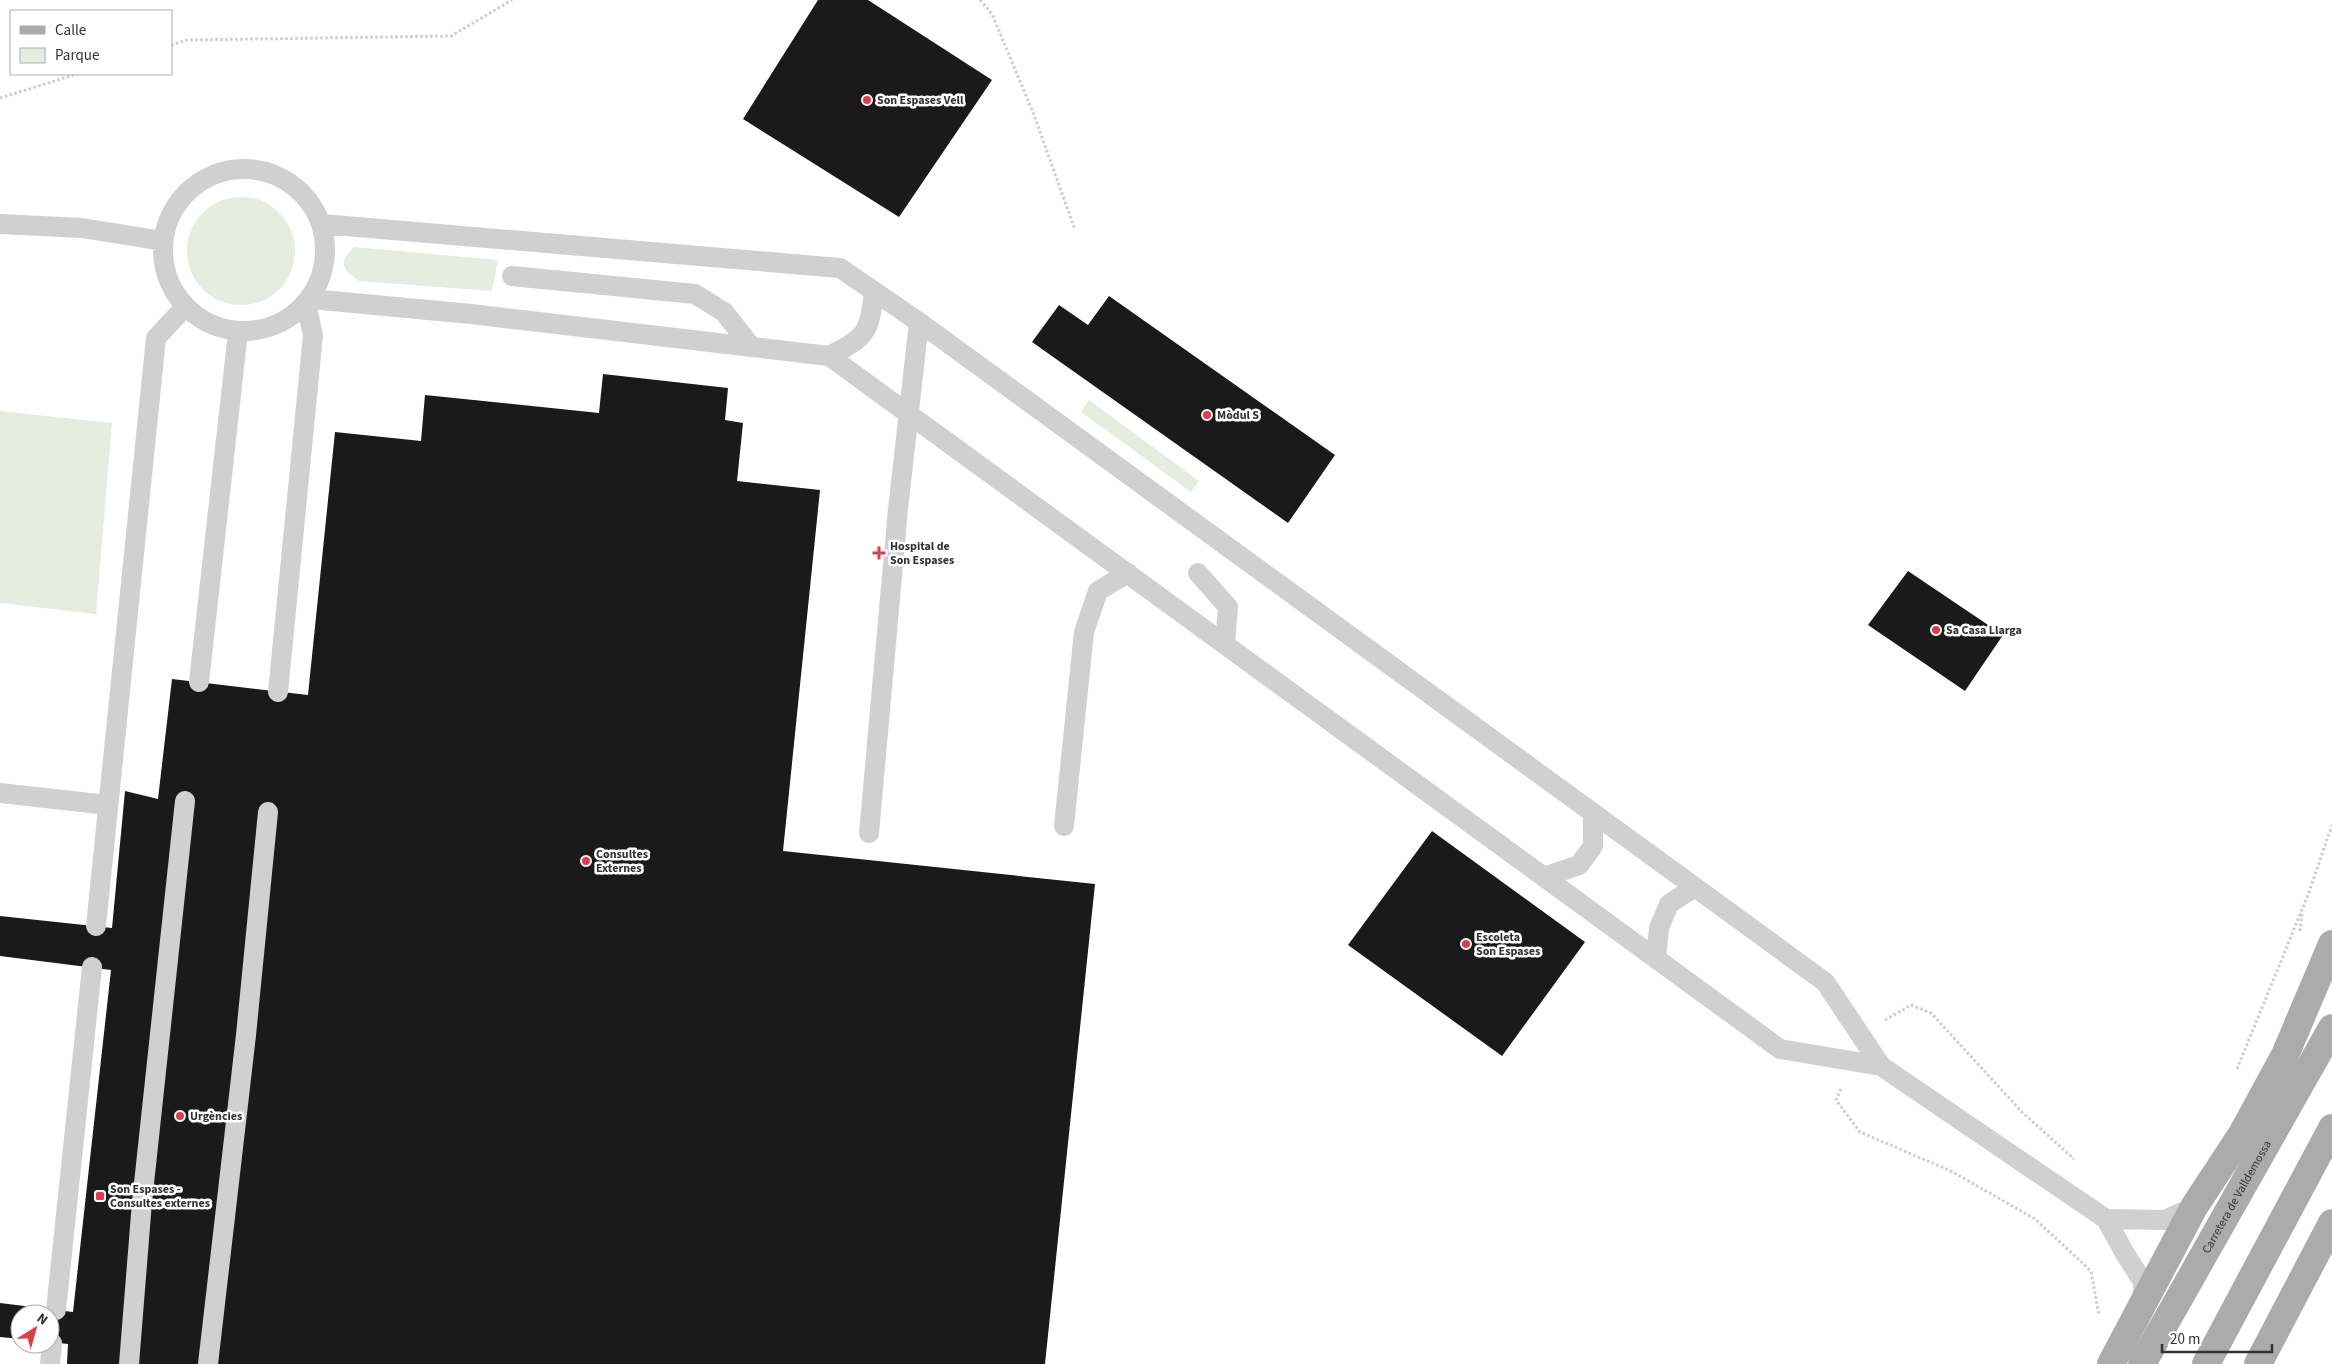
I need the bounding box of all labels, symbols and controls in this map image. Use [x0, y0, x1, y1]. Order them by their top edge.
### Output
legend [10, 10, 172, 75]
text: Calle [55, 20, 86, 41]
text: Parque [55, 45, 99, 66]
place label: Son Espases Vell [877, 92, 964, 109]
marker: Son Espases Vell [861, 94, 873, 106]
place label: Mòdul S [1217, 407, 1259, 424]
marker: Mòdul S [1201, 409, 1213, 421]
place label: Hospital de Son Espases [890, 538, 954, 569]
marker: Hospital de Son Espases [872, 546, 886, 560]
place label: Sa Casa Llarga [1946, 622, 2022, 639]
marker: Sa Casa Llarga [1930, 624, 1942, 636]
place label: Consultes Externes [596, 846, 648, 877]
marker: Consultes Externes [580, 855, 592, 867]
place label: Escoleta Son Espases [1476, 929, 1540, 960]
marker: Escoleta Son Espases [1460, 938, 1472, 950]
place label: Urgències [190, 1108, 242, 1125]
marker: Urgències [174, 1110, 186, 1122]
street label: Carretera de Valldemossa [2198, 1137, 2276, 1257]
place label: Son Espases - Consultes externes [110, 1181, 210, 1212]
marker: Son Espases - Consultes externes [94, 1190, 106, 1202]
north arrow [10, 1304, 60, 1354]
text: N [32, 1309, 52, 1330]
scale bar [2162, 1322, 2272, 1354]
text: 20 m [2170, 1329, 2200, 1350]

